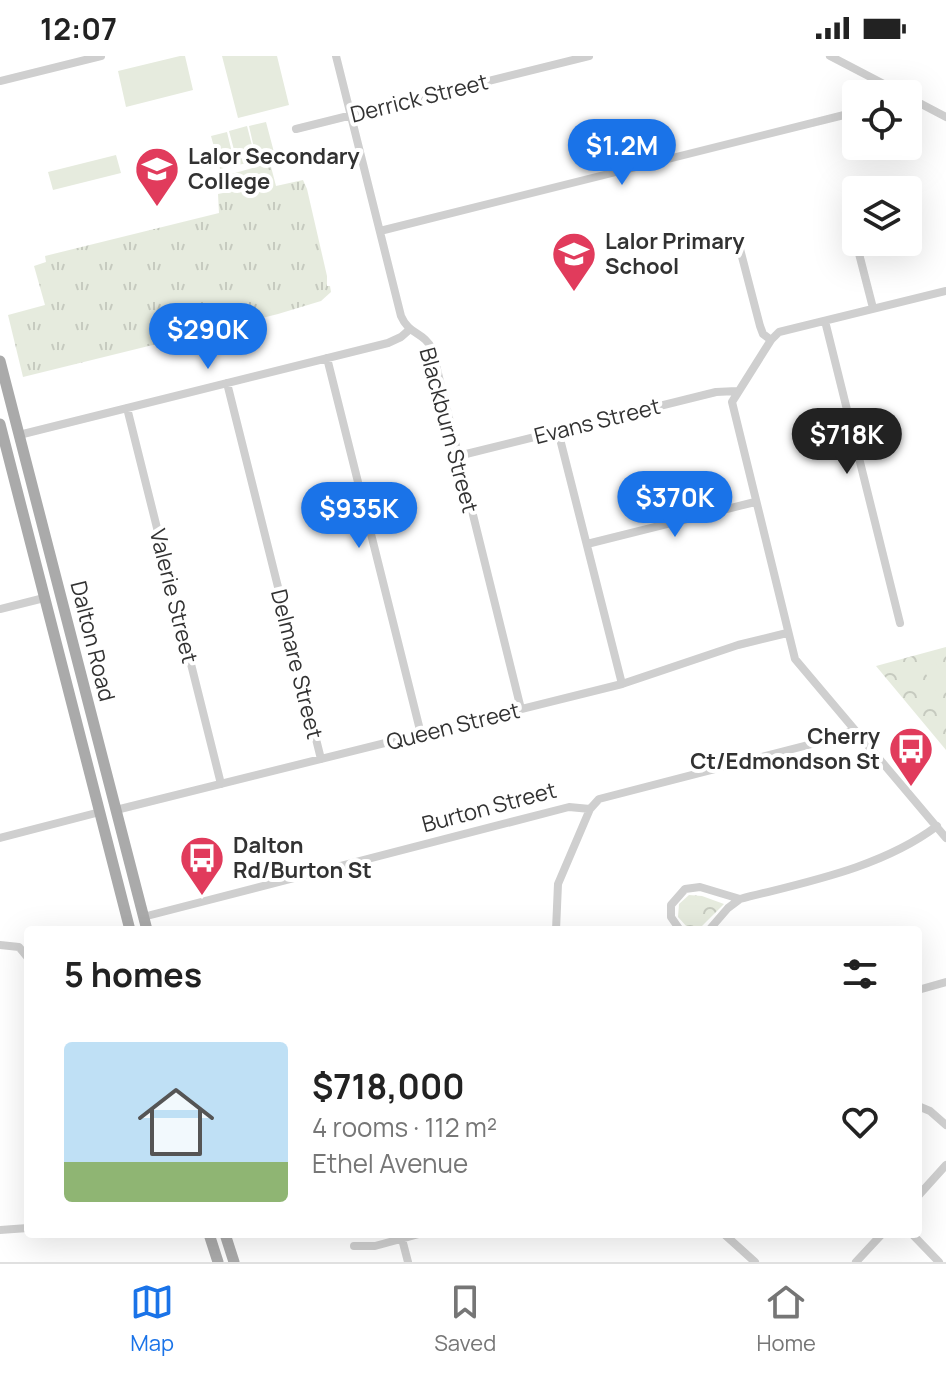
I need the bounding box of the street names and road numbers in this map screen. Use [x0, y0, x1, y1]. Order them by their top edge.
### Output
street label: Derrick Street [347, 66, 491, 130]
street label: Blackburn Street [413, 344, 486, 516]
street label: Evans Street [531, 391, 663, 451]
street label: Valerie Street [143, 526, 205, 666]
street label: Dalton Road [64, 578, 122, 704]
street label: Delmare Street [264, 586, 330, 742]
street label: Queen Street [383, 695, 523, 757]
street label: Burton Street [418, 775, 560, 839]

